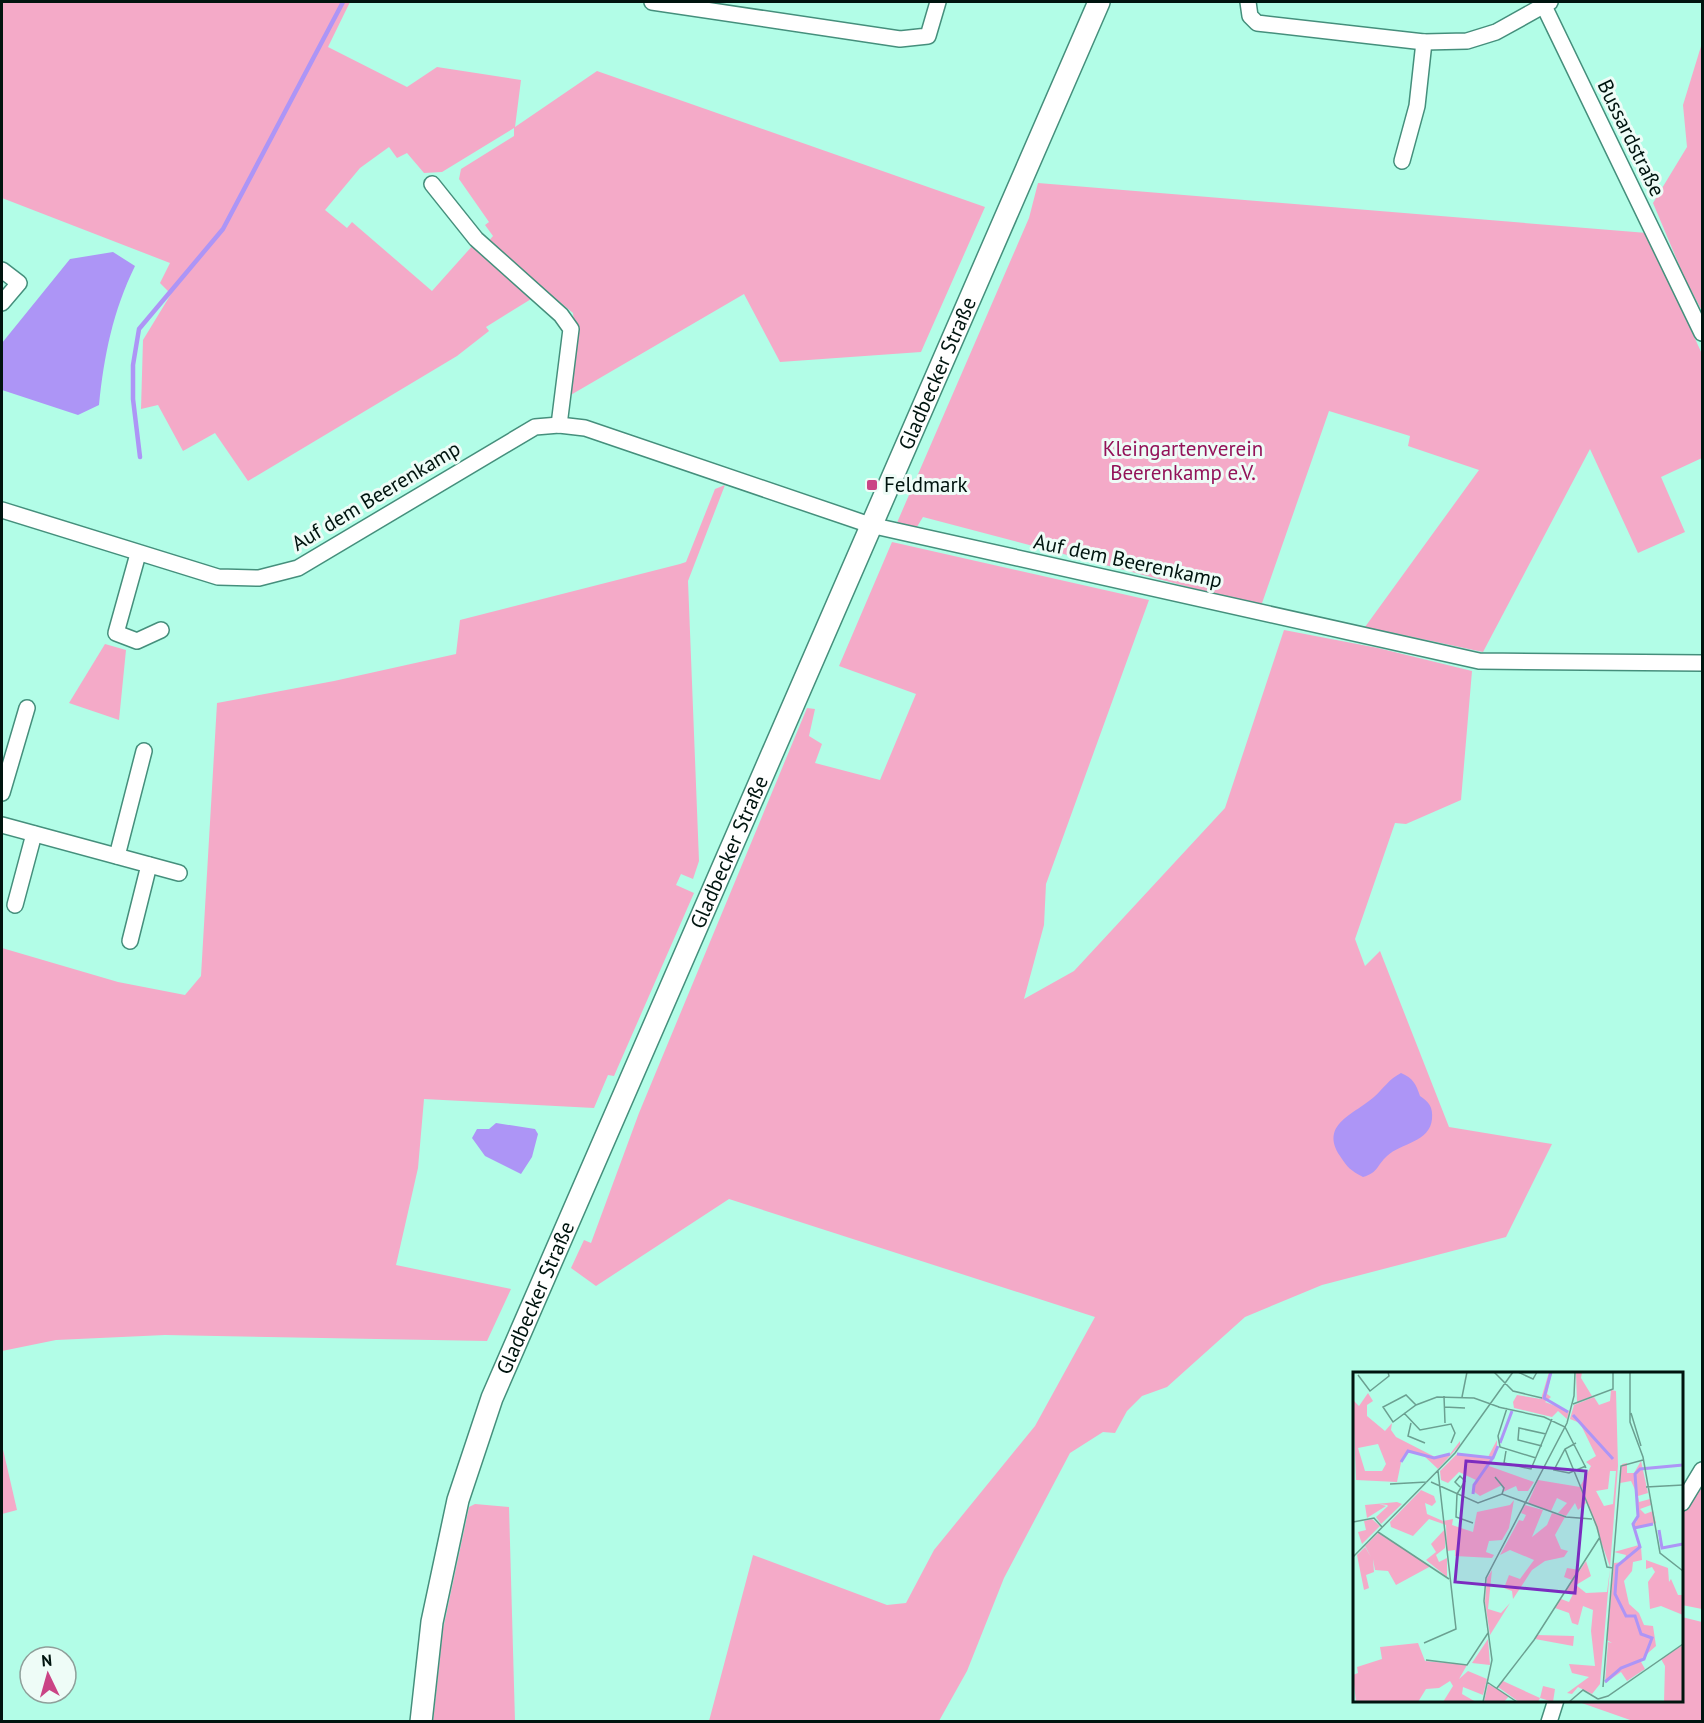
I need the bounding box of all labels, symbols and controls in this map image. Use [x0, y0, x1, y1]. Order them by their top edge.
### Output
street label: Bussardstraße [1592, 75, 1671, 201]
street label: Gladbecker Straße [892, 293, 982, 454]
street label: Auf dem Beerenkamp [286, 435, 465, 557]
park label: Kleingartenverein Beerenkamp e.V. [1103, 435, 1263, 486]
place label: Feldmark [884, 471, 968, 498]
marker: Feldmark [865, 478, 879, 492]
street label: Auf dem Beerenkamp [1031, 527, 1225, 594]
street label: Gladbecker Straße [684, 771, 774, 933]
street label: Gladbecker Straße [490, 1217, 580, 1378]
inset map [1353, 1372, 1683, 1702]
north arrow [18, 1645, 78, 1705]
text: N [41, 1650, 53, 1670]

